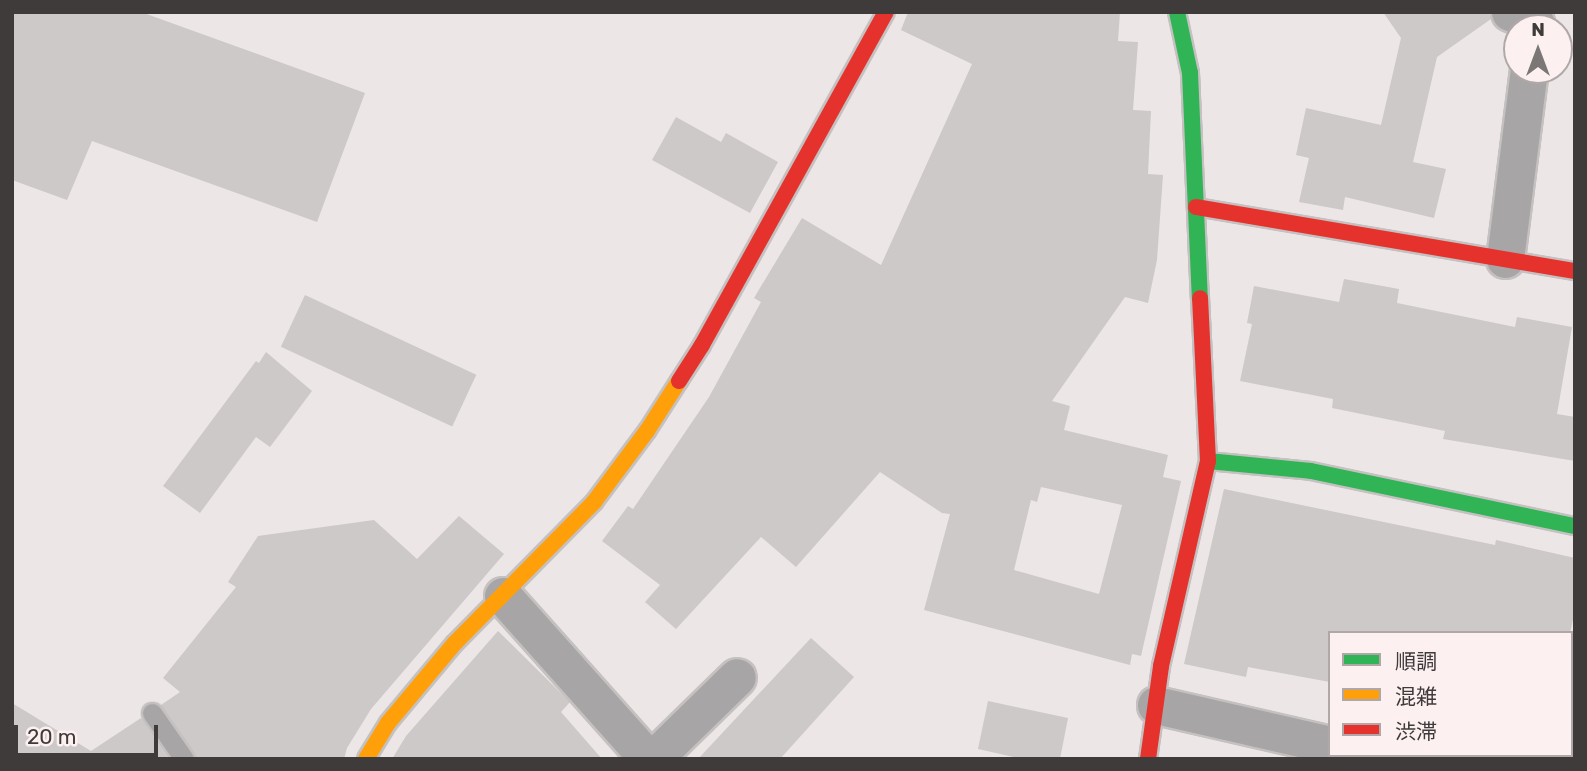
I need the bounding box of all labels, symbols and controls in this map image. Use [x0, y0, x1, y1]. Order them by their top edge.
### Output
north arrow [1503, 14, 1573, 84]
text: N [1531, 18, 1545, 41]
legend [1328, 631, 1573, 757]
text: 順調 [1395, 649, 1437, 674]
text: 混雑 [1395, 684, 1437, 709]
scale bar [18, 712, 161, 756]
text: 渋滞 [1395, 719, 1437, 744]
text: 20 m [27, 724, 76, 749]

